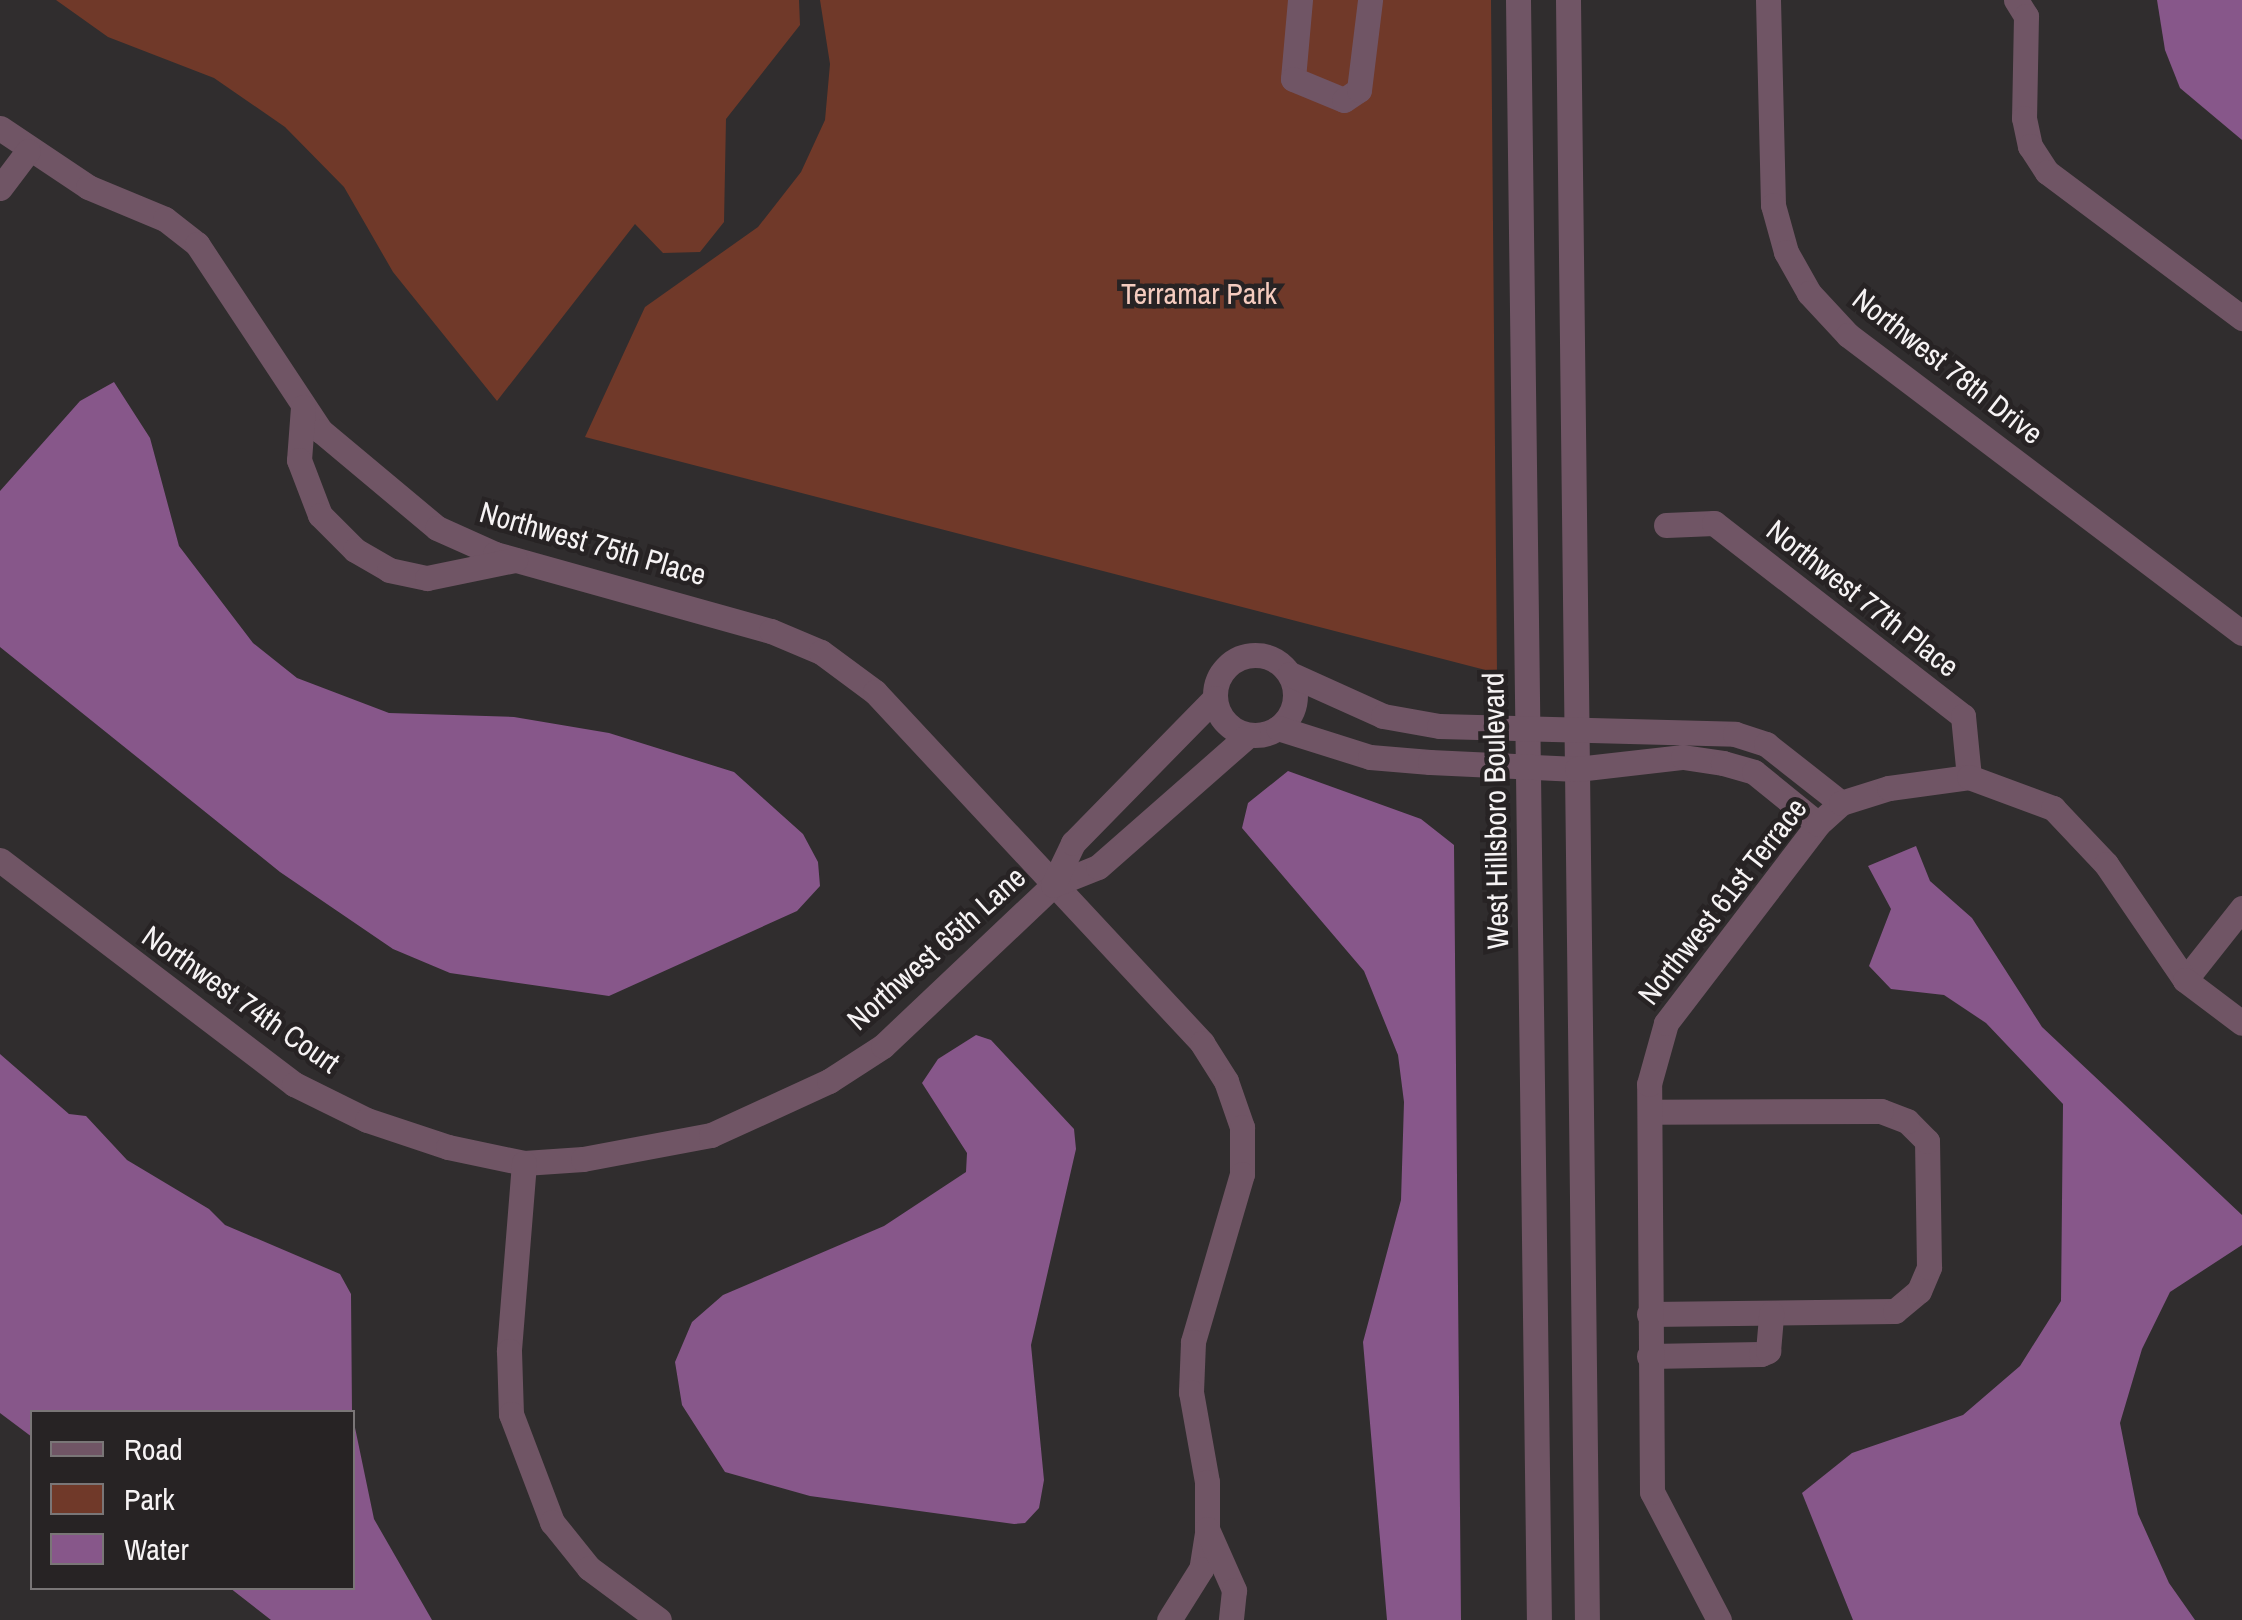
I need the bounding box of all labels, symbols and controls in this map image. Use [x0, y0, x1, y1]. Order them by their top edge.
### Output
park label: Terramar Park [1121, 275, 1277, 311]
street label: Northwest 78th Drive [1846, 281, 2050, 451]
street label: Northwest 75th Place [476, 493, 710, 593]
street label: Northwest 77th Place [1760, 512, 1966, 684]
street label: West Hillsboro Boulevard [1475, 672, 1515, 950]
street label: Northwest 61st Terrace [1630, 790, 1814, 1012]
street label: Northwest 65th Lane [840, 859, 1032, 1037]
street label: Northwest 74th Court [135, 918, 347, 1080]
legend [30, 1410, 355, 1590]
text: Road [124, 1429, 183, 1469]
text: Park [124, 1479, 175, 1519]
text: Water [124, 1529, 189, 1569]

